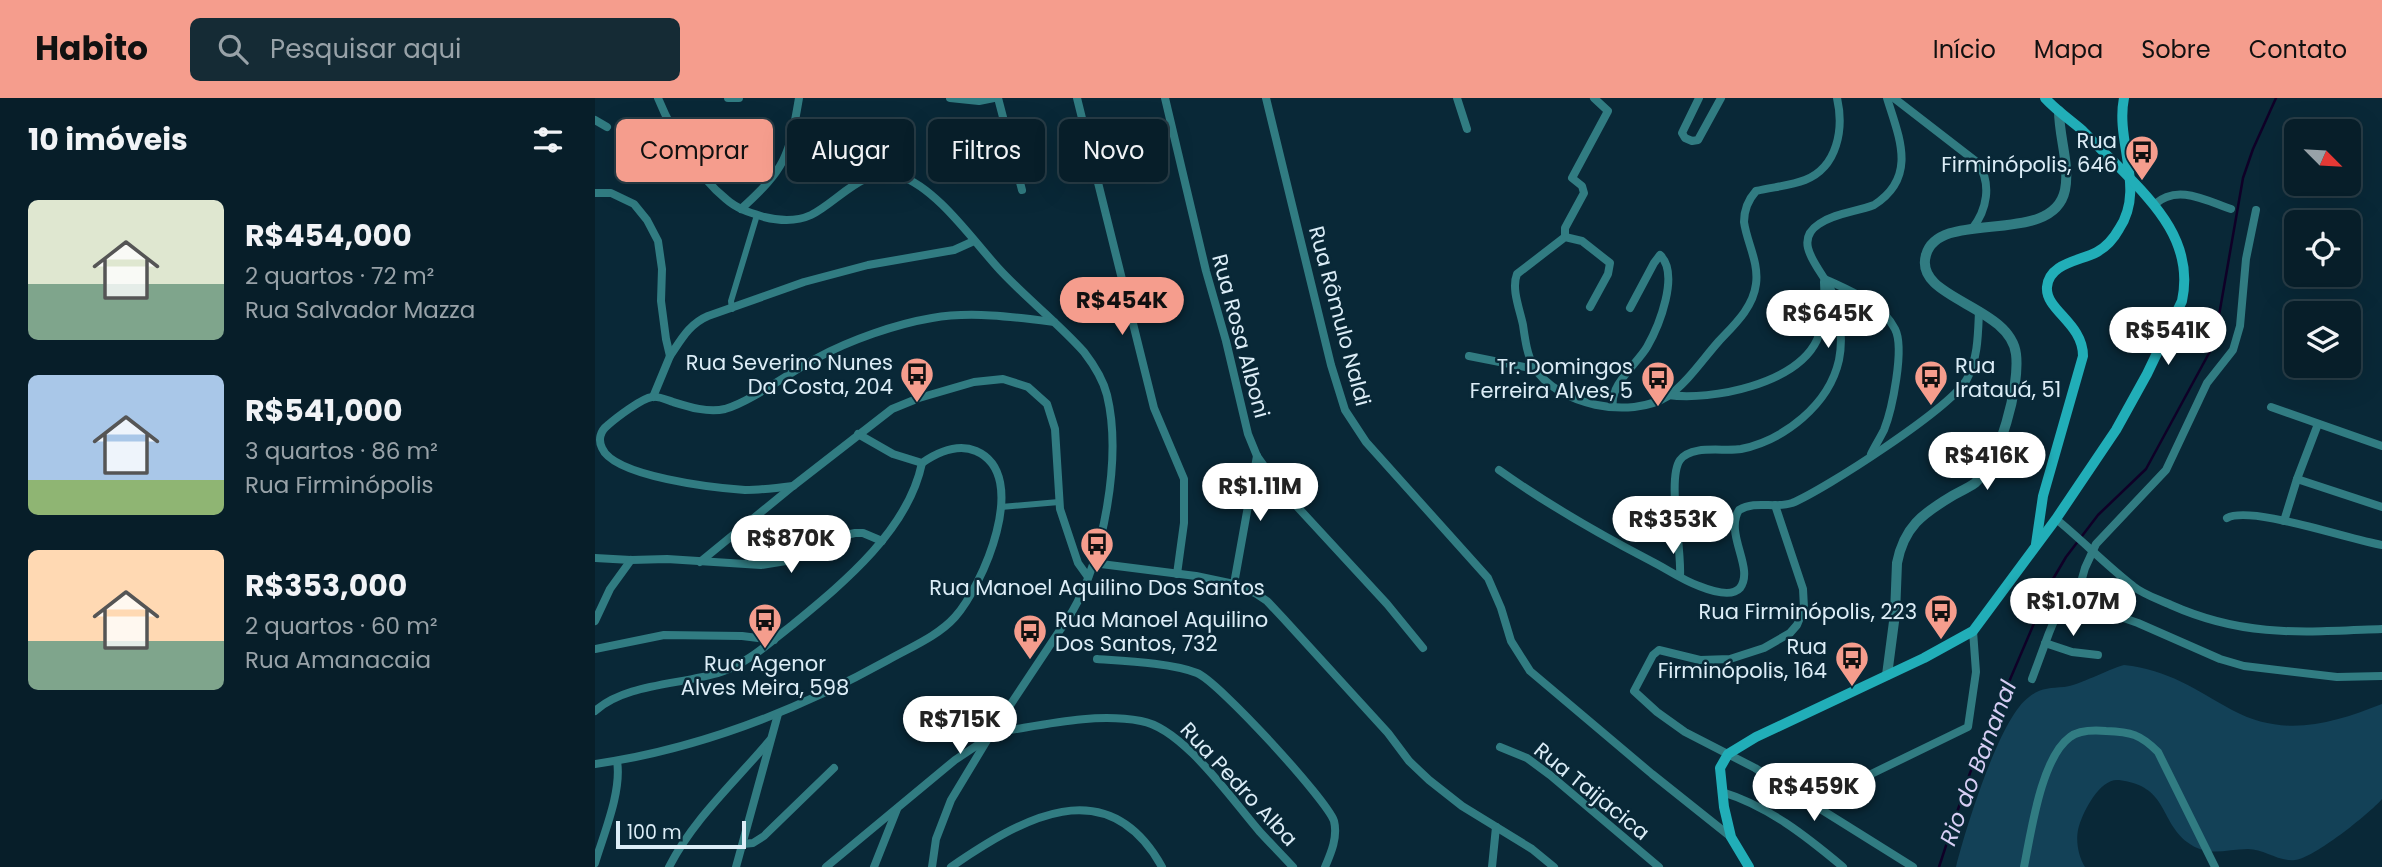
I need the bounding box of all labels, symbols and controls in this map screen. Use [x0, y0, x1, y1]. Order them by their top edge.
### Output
search box [190, 18, 680, 81]
text: Habito [35, 25, 148, 72]
icon: search [214, 30, 252, 68]
text: Pesquisar aqui [270, 31, 461, 67]
text: Início [1933, 33, 1996, 66]
text: Mapa [2034, 33, 2103, 66]
text: Sobre [2141, 33, 2211, 66]
text: Contato [2249, 33, 2347, 66]
text: 10 imóveis [28, 118, 188, 161]
chip: Comprar [616, 119, 773, 182]
chip: Alugar [787, 119, 914, 182]
chip: Filtros [928, 119, 1045, 182]
chip: Novo [1059, 119, 1168, 182]
north arrow [2284, 119, 2361, 196]
map controls [2284, 119, 2361, 378]
icon: filters [529, 121, 567, 159]
place label: Rua Firminópolis, 646 [1941, 126, 2117, 179]
bus stop icon: Rua Firminópolis, 646 [2123, 133, 2161, 182]
button: locate [2284, 210, 2361, 287]
text: R$454,000 [245, 214, 412, 257]
street label: Rua Rômulo Naldi [1302, 223, 1378, 409]
icon: home [84, 228, 168, 312]
street label: Rua Rosa Alboni [1205, 251, 1277, 421]
text: 2 quartos · 72 m² [245, 260, 434, 292]
pin: R$454K [1065, 278, 1179, 337]
text: R$454K [1076, 284, 1168, 316]
pin: R$645K [1771, 290, 1885, 350]
text: Rua Salvador Mazza [245, 294, 475, 326]
text: R$645K [1782, 297, 1874, 329]
button: layers [2284, 301, 2361, 378]
pin: R$541K [2111, 308, 2225, 367]
text: R$541K [2125, 314, 2211, 346]
place label: Rua Severino Nunes Da Costa, 204 [686, 348, 893, 401]
place label: Rua Iratauá, 51 [1955, 351, 2061, 404]
place label: Tr. Domingos Ferreira Alves, 5 [1470, 352, 1633, 405]
bus stop icon: Rua Severino Nunes Da Costa, 204 [898, 355, 936, 404]
bus stop icon: Rua Iratauá, 51 [1912, 358, 1950, 407]
bus stop icon: Tr. Domingos Ferreira Alves, 5 [1639, 359, 1677, 408]
text: R$541,000 [245, 389, 403, 432]
icon: home [84, 403, 168, 487]
pin: R$416K [1930, 432, 2044, 492]
text: 3 quartos · 86 m² [245, 435, 438, 467]
text: R$416K [1944, 439, 2030, 471]
pin: R$1.11M [1195, 464, 1325, 523]
text: Rua Firminópolis [245, 469, 434, 501]
text: R$1.11M [1218, 470, 1302, 502]
pin: R$353K [1616, 496, 1730, 556]
text: R$353K [1629, 503, 1717, 535]
pin: R$870K [734, 516, 848, 575]
text: R$870K [747, 522, 835, 554]
bus stop icon: Rua Manoel Aquilino Dos Santos [1078, 525, 1116, 574]
text: R$353,000 [245, 564, 407, 607]
place label: Rua Manoel Aquilino Dos Santos [929, 573, 1265, 602]
icon: home [84, 578, 168, 662]
pin: R$1.07M [2008, 578, 2138, 638]
text: R$1.07M [2026, 585, 2120, 617]
bus stop icon: Rua Firminópolis, 223 [1922, 592, 1960, 641]
place label: Rua Firminópolis, 223 [1699, 597, 1917, 626]
bus stop icon: Rua Agenor Alves Meira, 598 [746, 601, 784, 650]
place label: Rua Manoel Aquilino Dos Santos, 732 [1055, 605, 1268, 658]
text: 2 quartos · 60 m² [245, 610, 438, 642]
bus stop icon: Rua Manoel Aquilino Dos Santos, 732 [1011, 612, 1049, 661]
place label: Rua Firminópolis, 164 [1658, 632, 1827, 685]
bus stop icon: Rua Firminópolis, 164 [1833, 639, 1871, 688]
text: Rua Amanacaia [245, 644, 431, 676]
place label: Rua Agenor Alves Meira, 598 [681, 649, 849, 702]
water label: Rio do Bananal [1932, 676, 2024, 850]
pin: R$715K [903, 696, 1017, 756]
text: R$715K [919, 703, 1001, 735]
street label: Rua Pedro Alba [1174, 716, 1304, 852]
street label: Rua Taijacica [1528, 735, 1656, 847]
pin: R$459K [1757, 764, 1871, 823]
text: R$459K [1769, 770, 1859, 802]
scale bar [616, 818, 745, 850]
text: 100 m [627, 819, 682, 846]

